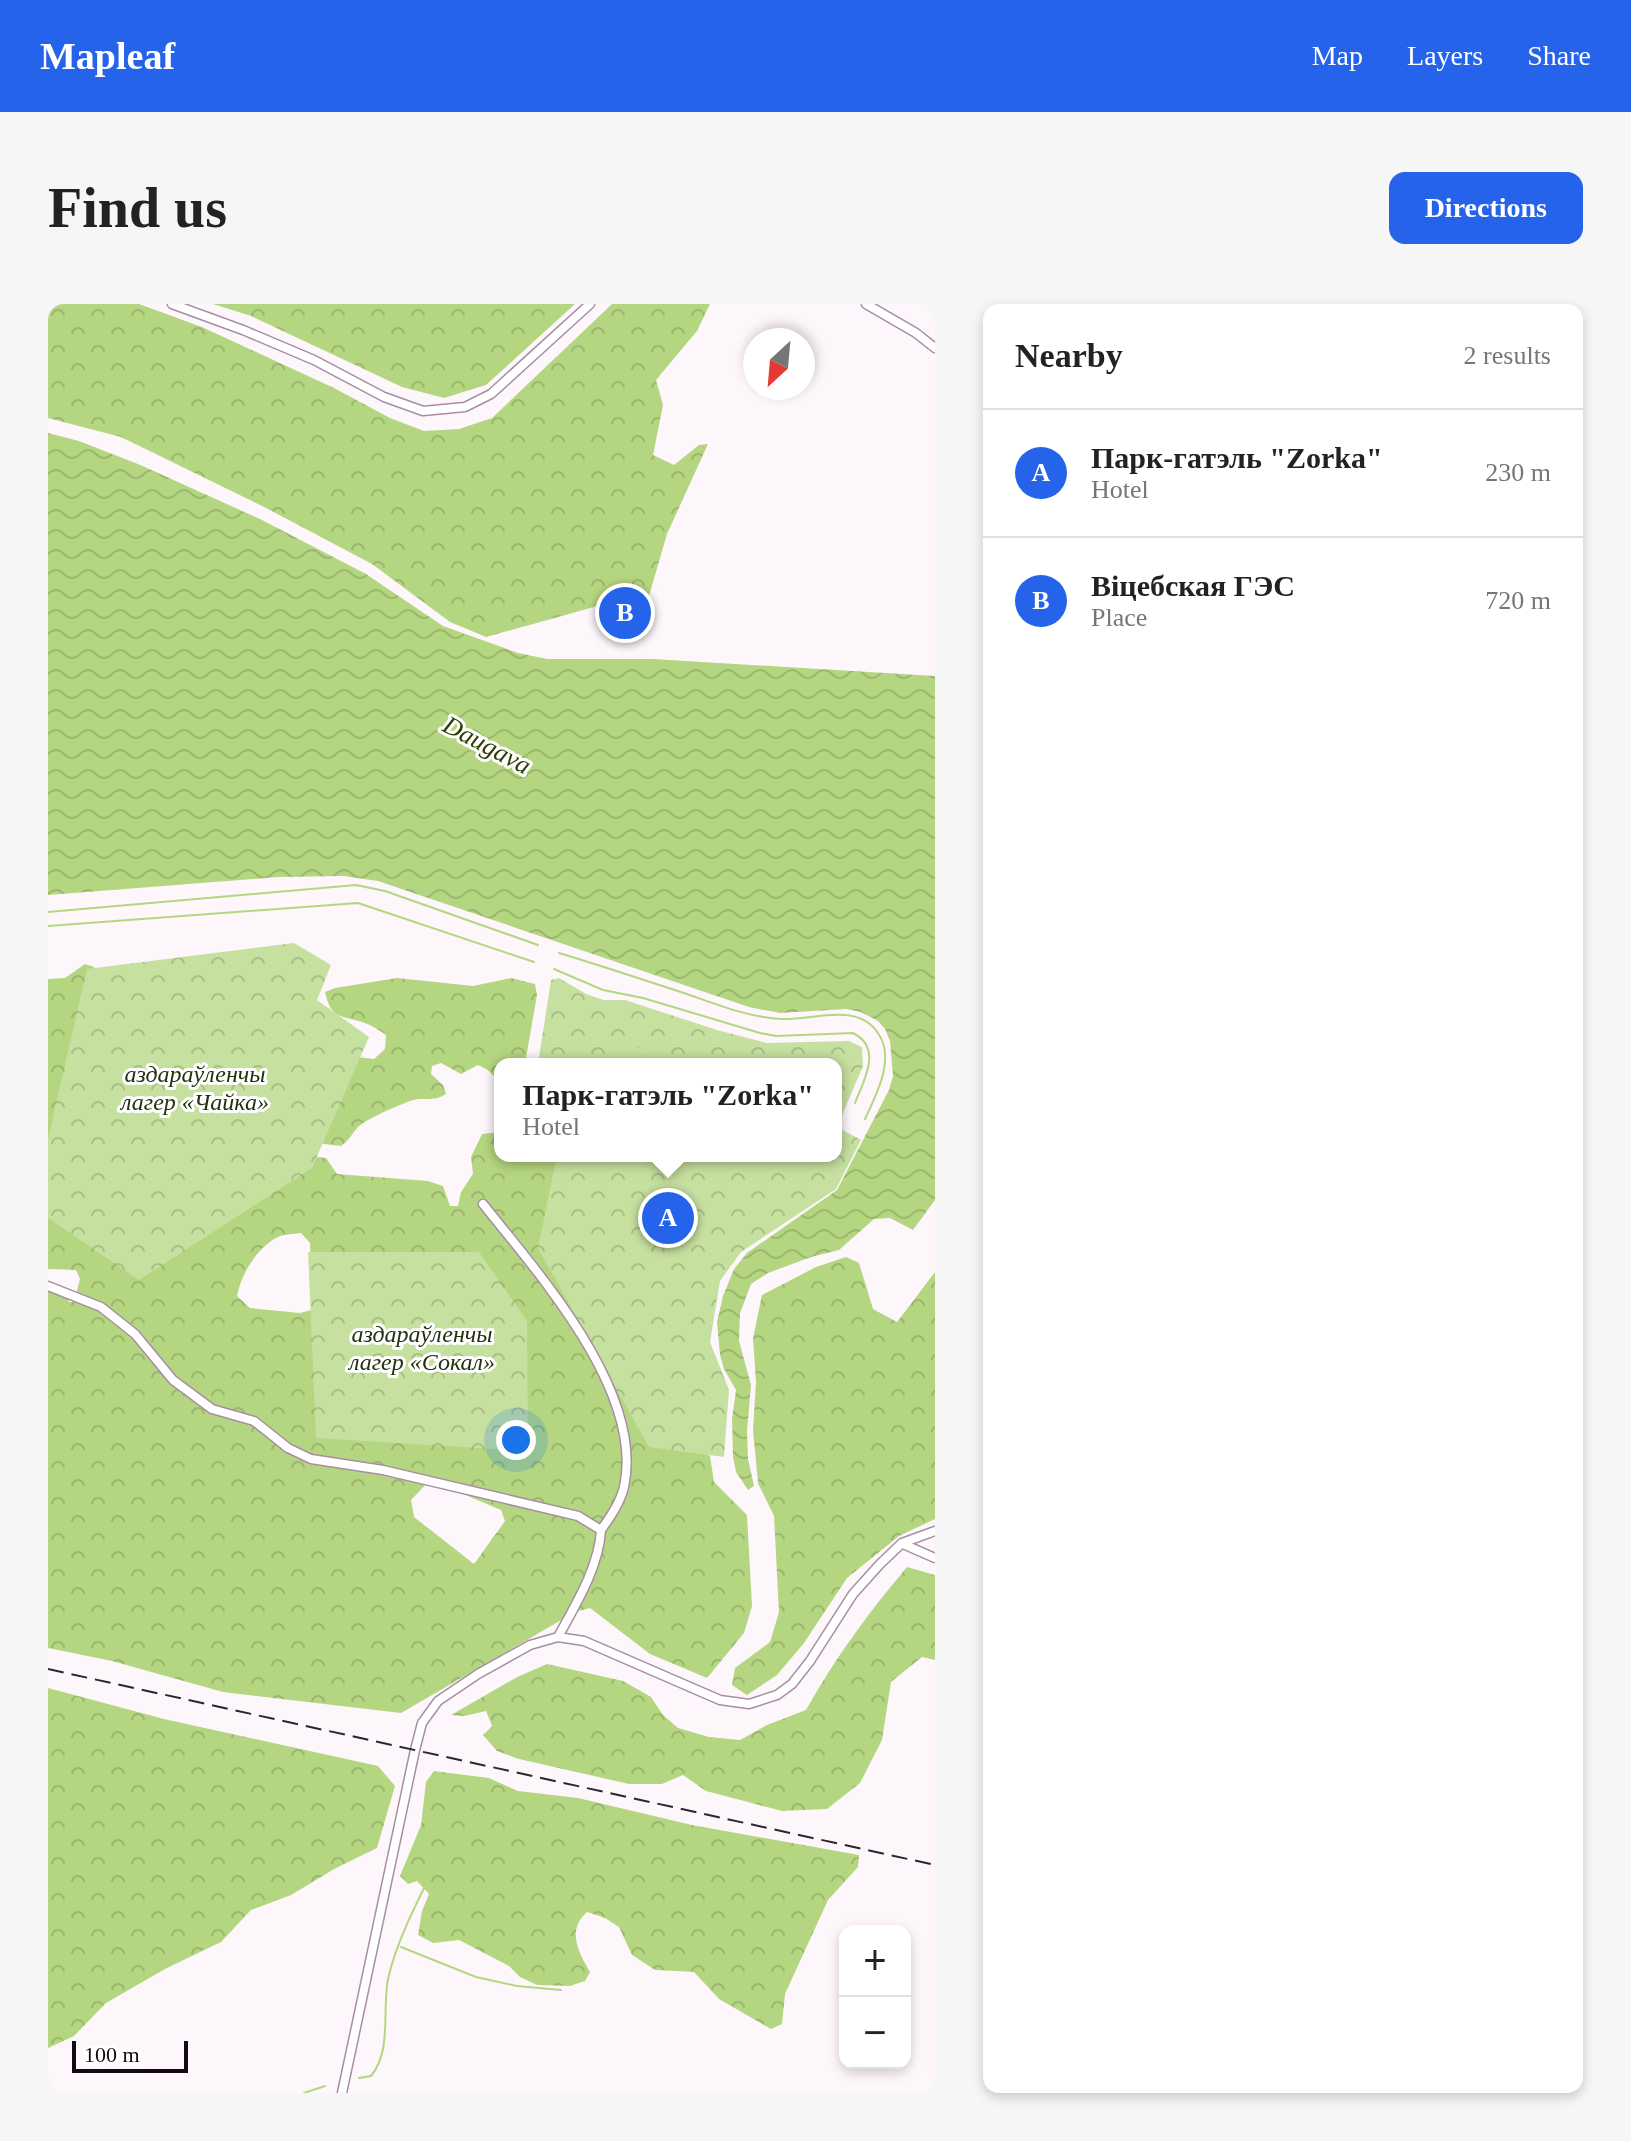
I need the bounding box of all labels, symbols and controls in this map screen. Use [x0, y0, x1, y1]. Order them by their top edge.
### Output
text: Mapleaf [40, 35, 175, 77]
text: Map [1312, 40, 1363, 71]
text: Layers [1407, 40, 1483, 71]
text: Share [1527, 40, 1591, 71]
button: Directions [1389, 172, 1583, 244]
text: Find us [48, 177, 227, 239]
north arrow [743, 328, 815, 400]
text: Nearby [1015, 337, 1123, 374]
text: 2 results [1464, 341, 1551, 370]
text: Парк-гатэль "Zorka" [1091, 441, 1383, 474]
text: A [1032, 458, 1050, 487]
text: 230 m [1485, 458, 1551, 487]
text: Hotel [1091, 475, 1149, 504]
text: Віцебская ГЭС [1091, 569, 1295, 602]
pin: B [599, 583, 651, 643]
text: B [1032, 586, 1050, 615]
text: 720 m [1485, 586, 1551, 615]
text: Place [1091, 603, 1147, 632]
water label: Daugava [437, 709, 536, 780]
popup [494, 1058, 842, 1162]
park label: аздараўленчы лагер «Чайка» [119, 1061, 269, 1115]
text: Парк-гатэль "Zorka" [522, 1078, 814, 1111]
text: Hotel [522, 1112, 580, 1141]
pin: A [642, 1188, 694, 1248]
park label: аздараўленчы лагер «Сокал» [347, 1321, 495, 1375]
your location [496, 1420, 536, 1460]
map controls [839, 1925, 911, 2069]
button: + [839, 1925, 911, 1997]
button: − [839, 1997, 911, 2069]
scale bar [72, 2037, 188, 2073]
text: 100 m [84, 2042, 140, 2067]

